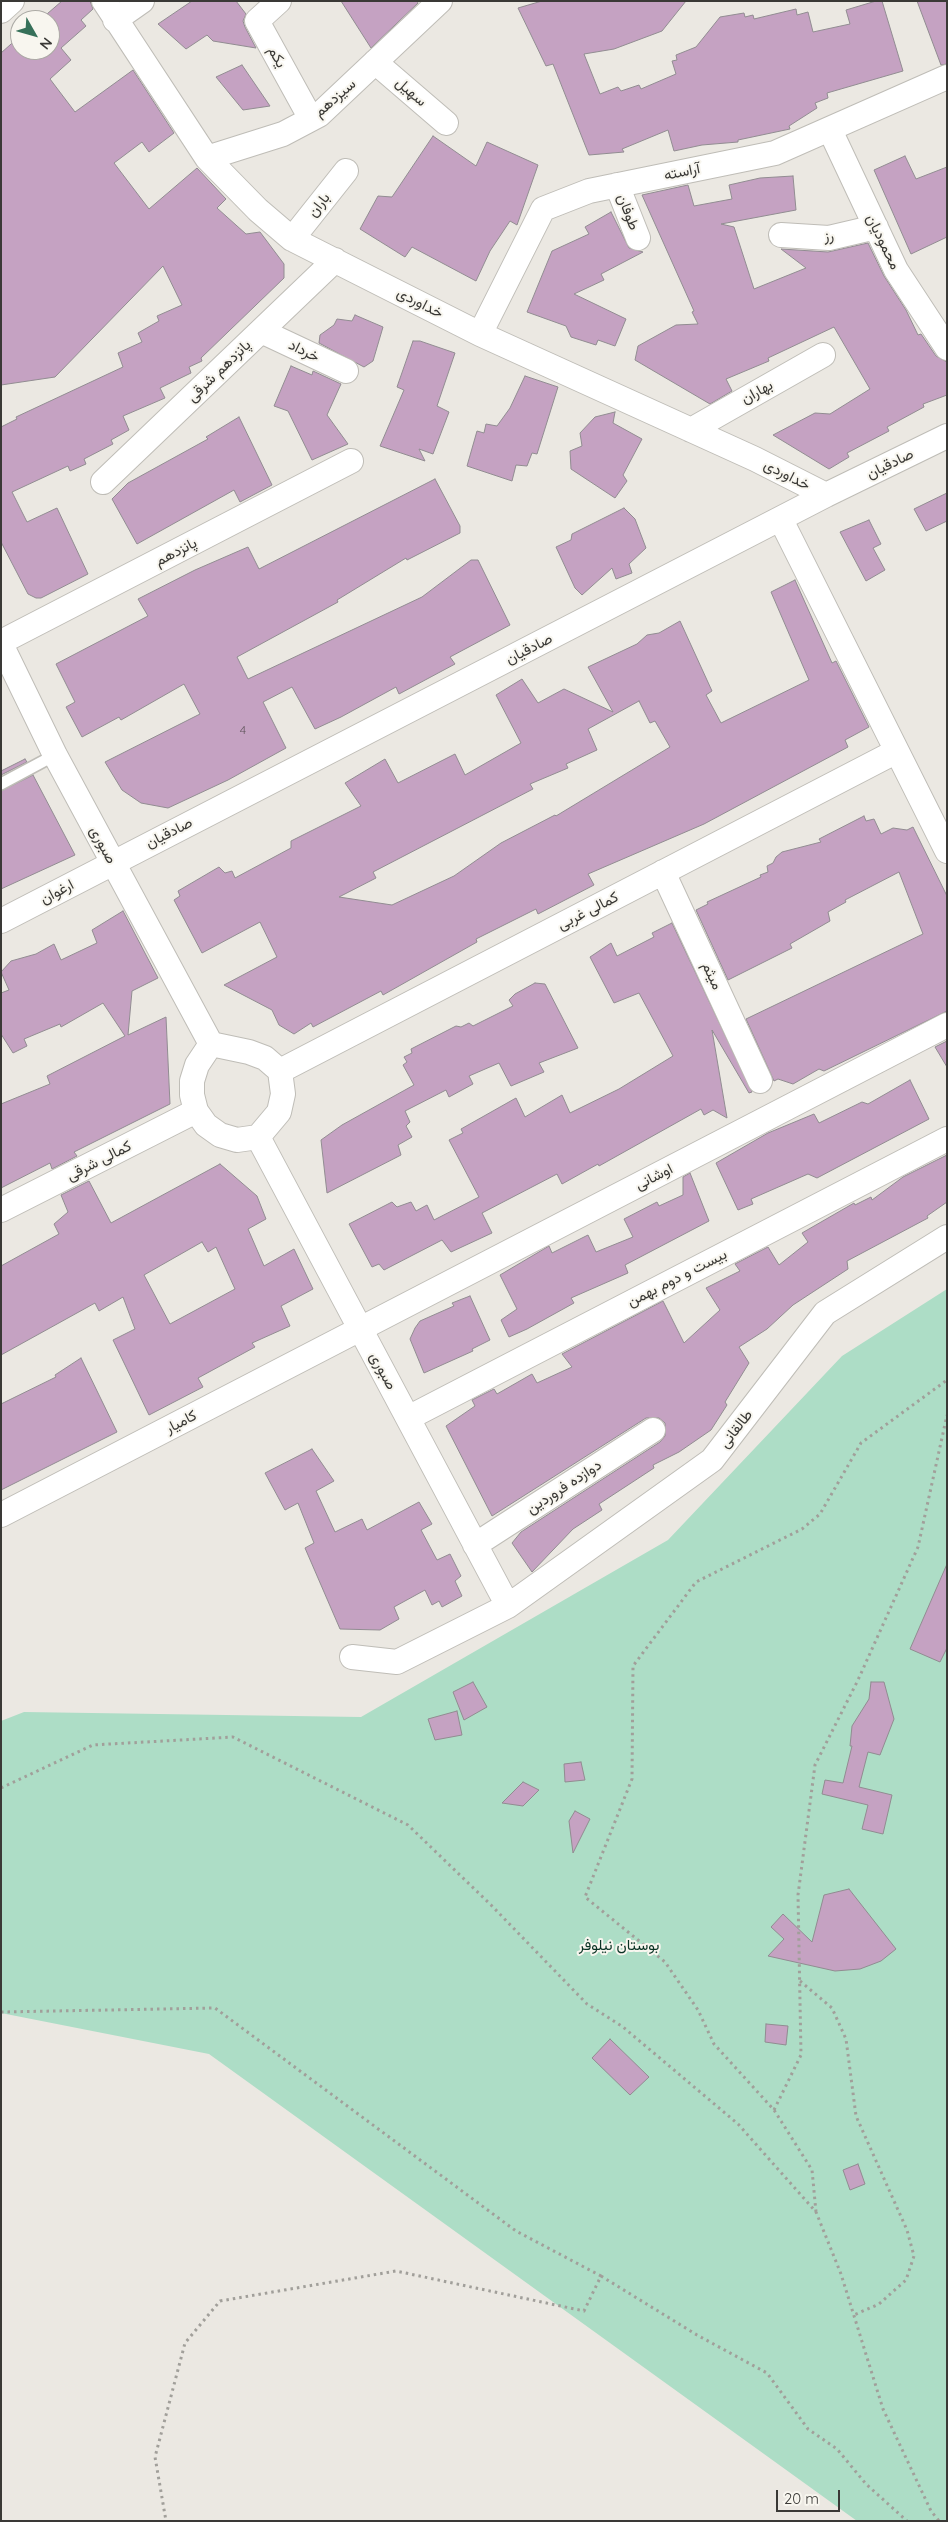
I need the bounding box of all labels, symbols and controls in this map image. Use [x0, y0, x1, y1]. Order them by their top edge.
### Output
north arrow [10, 10, 60, 60]
text: N [36, 34, 56, 53]
street label: یکم [264, 43, 290, 71]
street label: سهیل [392, 74, 430, 110]
street label: سیزدهم [310, 75, 360, 121]
street label: آراسته [662, 160, 702, 184]
street label: باران [304, 189, 334, 221]
street label: طوفان [613, 191, 643, 233]
street label: محمودیان [862, 211, 904, 273]
street label: رز [823, 227, 835, 245]
street label: خداوردی [394, 284, 446, 322]
street label: پانزدهم شرقی [183, 336, 255, 406]
street label: خرداد [285, 336, 323, 366]
street label: بهاران [738, 376, 776, 408]
street label: صادقیان [864, 445, 916, 483]
street label: خداوردی [761, 456, 813, 494]
street label: پانزدهم [152, 534, 200, 570]
street label: صادقیان [503, 630, 555, 668]
house number: 4 [240, 723, 246, 737]
street label: صادقیان [143, 814, 195, 852]
street label: صبوری [86, 823, 120, 867]
street label: ارغوان [37, 876, 77, 908]
street label: کمالی غربی [554, 888, 622, 934]
street label: میثم [698, 959, 726, 993]
street label: کمالی شرقی [63, 1137, 135, 1185]
street label: اوشانی [632, 1160, 676, 1194]
street label: بیست و دوم بهمن [624, 1245, 730, 1311]
street label: صبوری [366, 1349, 400, 1393]
street label: کامیار [162, 1406, 200, 1438]
street label: طالقانی [716, 1406, 756, 1452]
street label: دوازده فروردین [523, 1456, 605, 1518]
park label: بوستان نیلوفر [579, 1936, 659, 1954]
scale bar [778, 2480, 842, 2512]
text: 20 m [784, 2489, 819, 2508]

